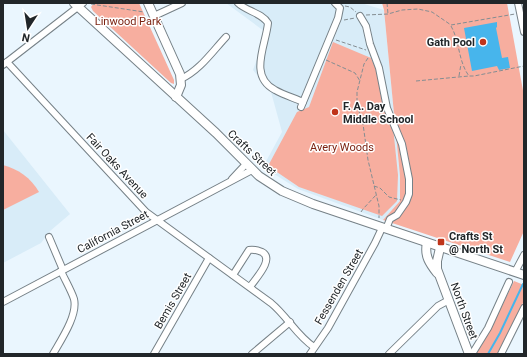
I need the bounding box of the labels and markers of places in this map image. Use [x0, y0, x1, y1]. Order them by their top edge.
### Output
place label: Gath Pool [427, 36, 475, 49]
marker: Gath Pool [478, 37, 488, 47]
place label: F. A. Day Middle School [343, 100, 414, 126]
marker: F. A. Day Middle School [330, 107, 340, 117]
place label: Crafts St @ North St [449, 230, 503, 256]
marker: Crafts St @ North St [436, 237, 446, 247]

